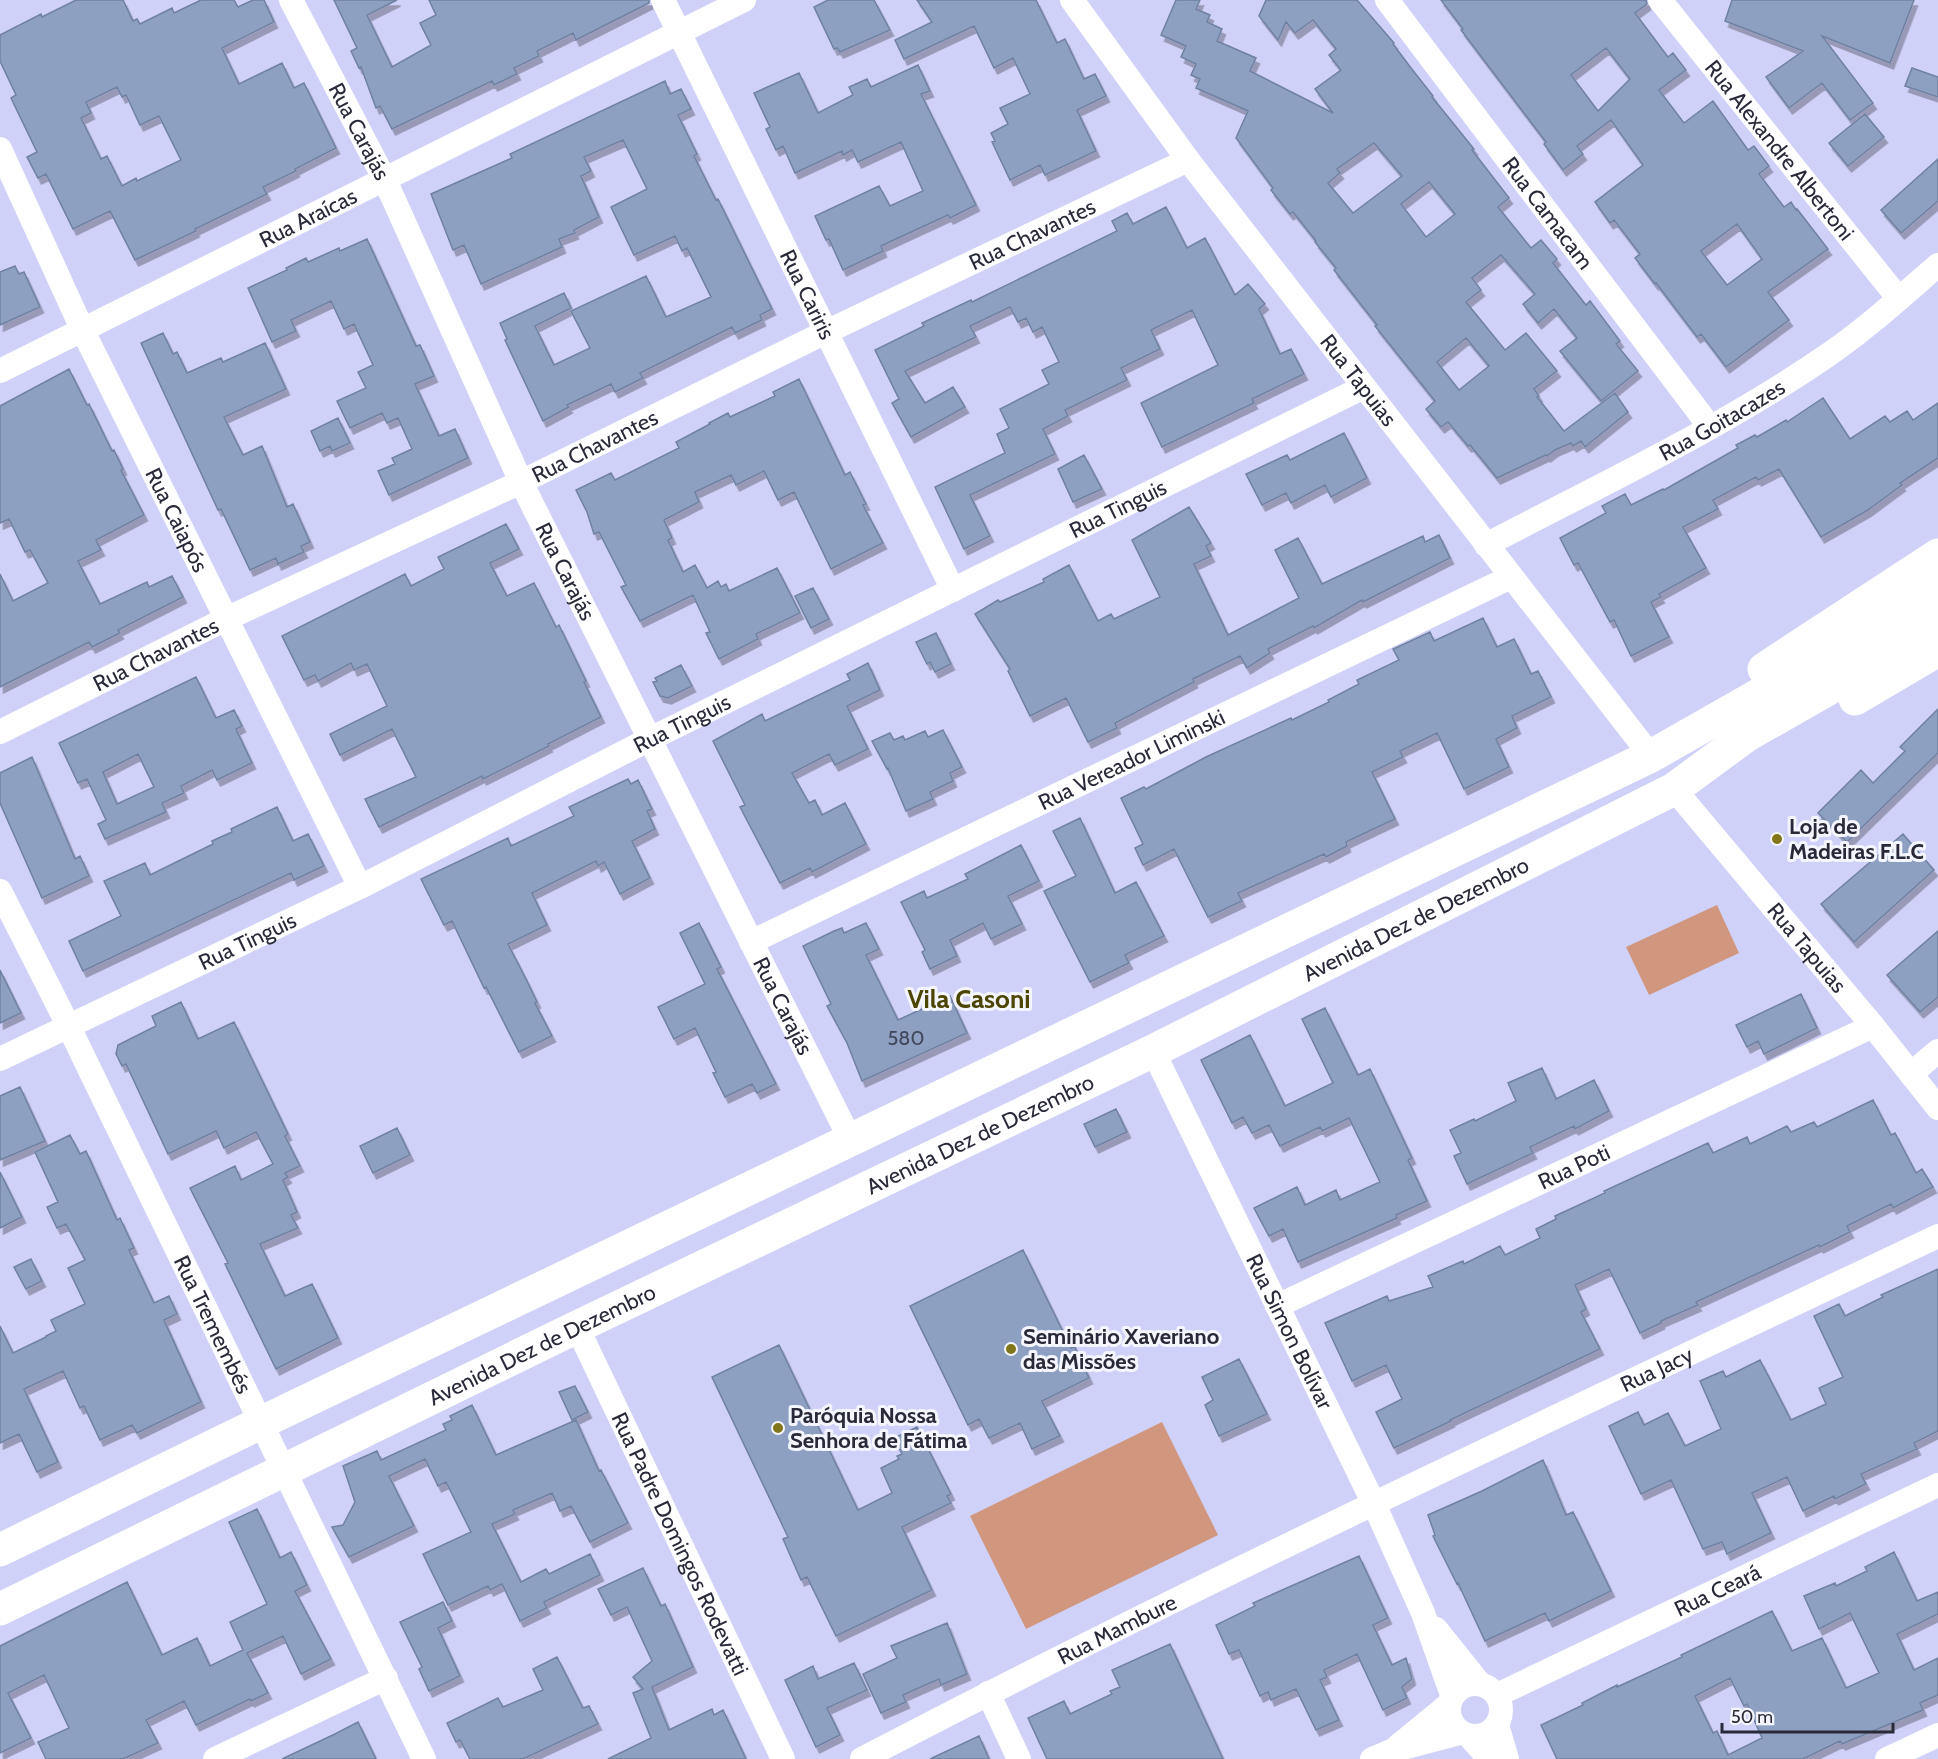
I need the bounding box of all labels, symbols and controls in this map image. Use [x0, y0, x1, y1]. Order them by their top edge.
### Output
street label: Rua Alexandre Albertoni [1699, 55, 1860, 246]
street label: Rua Carajás [323, 78, 396, 185]
street label: Rua Camacam [1497, 152, 1599, 275]
street label: Rua Araícas [255, 182, 361, 254]
street label: Rua Chavantes [965, 193, 1100, 276]
street label: Rua Cariris [774, 245, 841, 344]
street label: Rua Tapuias [1314, 329, 1403, 432]
street label: Rua Goitacazes [1655, 374, 1790, 467]
street label: Rua Chavantes [528, 404, 662, 489]
street label: Rua Caiapós [139, 464, 214, 577]
street label: Rua Tinguis [1065, 474, 1171, 544]
street label: Rua Carajás [529, 518, 601, 625]
street label: Rua Chavantes [89, 612, 223, 697]
street label: Rua Tinguis [629, 688, 735, 759]
street label: Rua Vereador Liminski [1034, 703, 1229, 816]
place label: Loja de Madeiras F.L.C [1789, 813, 1924, 865]
marker: Loja de Madeiras F.L.C [1770, 832, 1784, 846]
street label: Avenida Dez de Dezembro [1299, 851, 1533, 987]
street label: Rua Tapuias [1761, 897, 1852, 998]
street label: Rua Tinguis [194, 907, 301, 976]
street label: Rua Carajás [747, 953, 819, 1059]
district label: Vila Casoni [907, 983, 1031, 1015]
house number: 580 [888, 1026, 924, 1050]
street label: Avenida Dez de Dezembro [862, 1068, 1098, 1200]
street label: Rua Poti [1534, 1139, 1614, 1195]
street label: Rua Simon Bolívar [1240, 1250, 1339, 1414]
street label: Rua Tremembés [168, 1251, 258, 1398]
street label: Avenida Dez de Dezembro [424, 1278, 660, 1412]
place label: Seminário Xaveriano das Missões [1023, 1323, 1219, 1375]
street label: Rua Jacy [1616, 1341, 1697, 1398]
marker: Seminário Xaveriano das Missões [1004, 1342, 1018, 1356]
place label: Paróquia Nossa Senhora de Fátima [790, 1402, 967, 1454]
street label: Rua Padre Domingos Rodevatti [606, 1408, 754, 1680]
marker: Paróquia Nossa Senhora de Fátima [771, 1421, 785, 1435]
street label: Rua Ceará [1670, 1558, 1765, 1623]
street label: Rua Mambure [1053, 1589, 1181, 1671]
scale bar [1722, 1696, 1893, 1734]
text: 50 m [1731, 1706, 1773, 1728]

